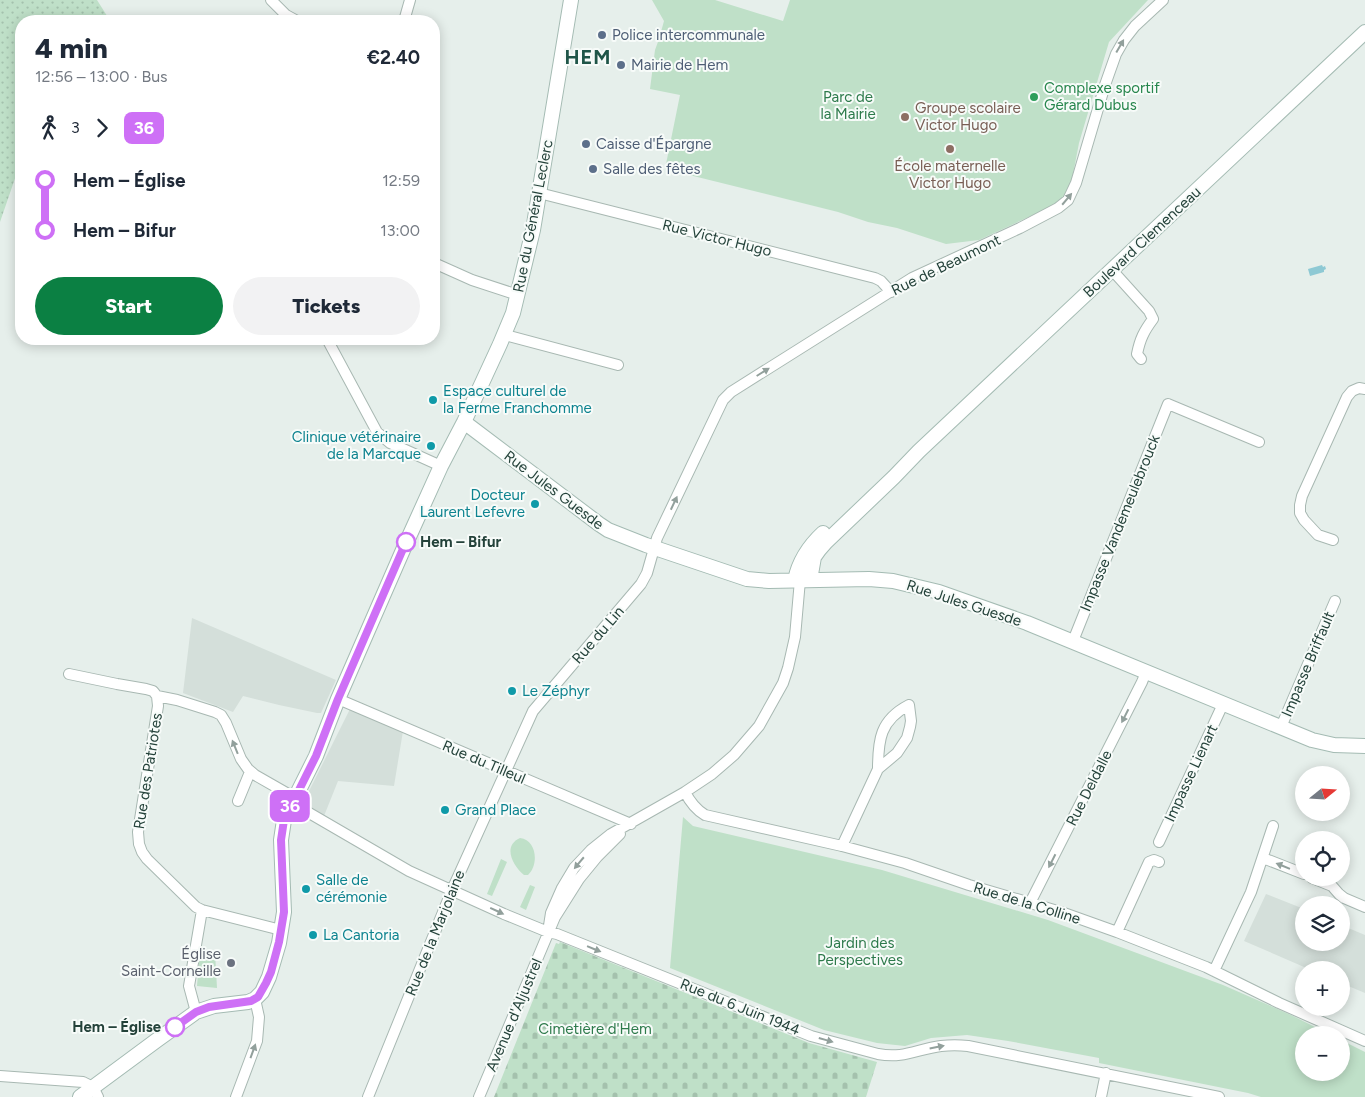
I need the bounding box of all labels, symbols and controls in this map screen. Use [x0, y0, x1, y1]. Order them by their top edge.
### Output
place label: Police intercommunale [612, 26, 765, 44]
marker: Police intercommunale [596, 29, 608, 41]
text: 4 min [35, 31, 108, 65]
one-way arrow [1116, 40, 1125, 53]
district label: HEM [565, 45, 611, 69]
text: €2.40 [367, 46, 420, 69]
place label: Mairie de Hem [631, 56, 728, 74]
marker: Mairie de Hem [615, 59, 627, 71]
text: 12:56 – 13:00 · Bus [35, 67, 168, 86]
place label: Complexe sportif Gérard Dubus [1044, 79, 1160, 114]
park label: Parc de la Mairie [820, 88, 876, 123]
marker: Complexe sportif Gérard Dubus [1028, 91, 1040, 103]
place label: Groupe scolaire Victor Hugo [915, 99, 1021, 134]
marker: Groupe scolaire Victor Hugo [899, 111, 911, 123]
icon: walk [35, 114, 63, 142]
icon: forward [88, 114, 116, 142]
text: 36 [134, 117, 154, 139]
text: 3 [71, 118, 80, 137]
place label: Caisse d'Épargne [596, 135, 711, 153]
street label: Rue du Général Leclerc [509, 138, 557, 294]
marker: Caisse d'Épargne [580, 138, 592, 150]
marker: École maternelle Victor Hugo [944, 143, 956, 155]
place label: École maternelle Victor Hugo [894, 157, 1006, 192]
place label: Salle des fêtes [603, 160, 701, 178]
marker: Salle des fêtes [587, 163, 599, 175]
text: Hem – Église [73, 169, 185, 192]
text: 12:59 [382, 171, 420, 190]
street label: Boulevard Clemenceau [1079, 183, 1205, 301]
one-way arrow [1062, 193, 1073, 206]
street label: Rue Victor Hugo [661, 216, 774, 260]
text: Hem – Bifur [73, 219, 176, 242]
text: 13:00 [380, 221, 420, 240]
street label: Rue de Beaumont [888, 231, 1004, 299]
button: Start [35, 277, 223, 335]
button: Tickets [233, 277, 420, 335]
one-way arrow [756, 368, 769, 377]
place label: Espace culturel de la Ferme Franchomme [443, 382, 592, 417]
marker: Espace culturel de la Ferme Franchomme [427, 394, 439, 406]
place label: Clinique vétérinaire de la Marcque [292, 428, 421, 463]
street label: Impasse Vandemeulebrouck [1076, 431, 1164, 614]
marker: Clinique vétérinaire de la Marcque [425, 440, 437, 452]
street label: Rue Jules Guesde [501, 447, 607, 533]
place label: Docteur Laurent Lefevre [420, 486, 525, 521]
one-way arrow [670, 496, 678, 510]
marker: Docteur Laurent Lefevre [529, 498, 541, 510]
marker: Hem – Bifur [396, 532, 416, 552]
place label: Hem – Bifur [420, 533, 502, 551]
street label: Rue Jules Guesde [904, 576, 1024, 630]
street label: Rue du Lin [568, 603, 628, 667]
street label: Impasse Briffault [1278, 608, 1338, 720]
place label: Le Zéphyr [522, 682, 590, 700]
marker: Le Zéphyr [506, 685, 518, 697]
one-way arrow [1121, 709, 1129, 723]
street label: Rue des Patriotes [130, 712, 166, 830]
street label: Impasse Lienart [1161, 721, 1222, 825]
street label: Rue du Tilleul [440, 736, 528, 788]
one-way arrow [231, 740, 239, 754]
street label: Rue Deldalle [1062, 747, 1116, 829]
north arrow [1295, 766, 1350, 821]
map controls [1295, 766, 1350, 1081]
line badge: 36 [268, 790, 312, 822]
text: 36 [280, 795, 300, 817]
place label: Grand Place [455, 801, 536, 819]
marker: Grand Place [439, 804, 451, 816]
button: locate [1295, 831, 1350, 886]
one-way arrow [1048, 853, 1056, 868]
one-way arrow [573, 857, 584, 870]
one-way arrow [1275, 862, 1290, 870]
street label: Rue de la Marjolaine [402, 867, 468, 999]
place label: Salle de cérémonie [316, 871, 387, 906]
street label: Rue de la Colline [971, 878, 1083, 928]
marker: Salle de cérémonie [300, 883, 312, 895]
button: layers [1295, 896, 1350, 951]
one-way arrow [490, 907, 504, 915]
place label: La Cantoria [323, 926, 400, 944]
marker: La Cantoria [307, 929, 319, 941]
park label: Jardin des Perspectives [817, 934, 903, 969]
place label: Église Saint-Corneille [121, 945, 221, 980]
one-way arrow [586, 946, 601, 953]
street label: Avenue d'Aljustrel [482, 956, 546, 1074]
marker: Église Saint-Corneille [225, 957, 237, 969]
button: + [1295, 961, 1350, 1016]
street label: Rue du 6 Juin 1944 [677, 975, 803, 1039]
marker: Hem – Église [165, 1017, 185, 1037]
place label: Hem – Église [72, 1018, 162, 1036]
park label: Cimetière d'Hem [538, 1020, 652, 1038]
button: − [1295, 1026, 1350, 1081]
one-way arrow [819, 1037, 834, 1045]
one-way arrow [930, 1043, 945, 1051]
one-way arrow [250, 1044, 257, 1059]

